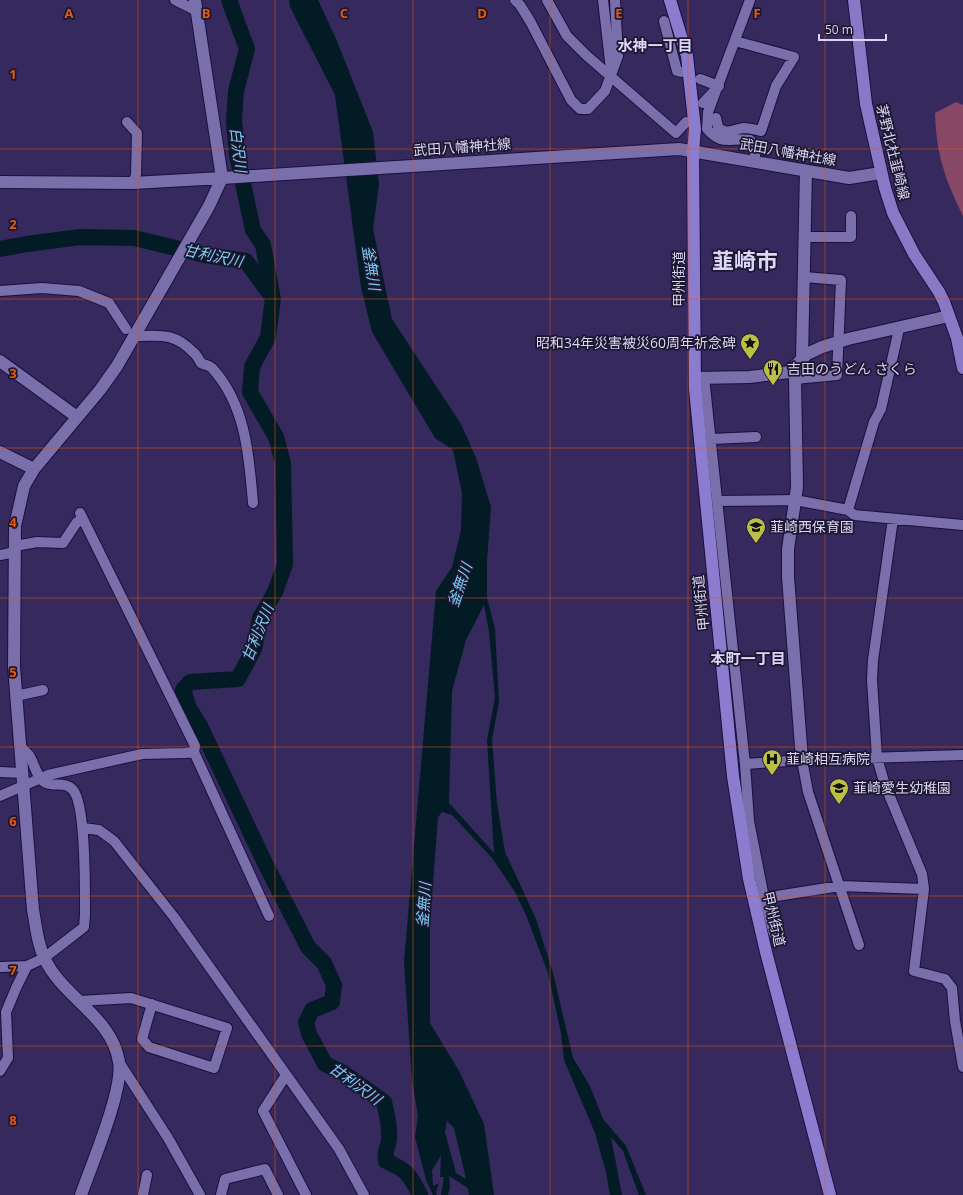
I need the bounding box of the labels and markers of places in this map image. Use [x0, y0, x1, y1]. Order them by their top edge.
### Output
place icon: 昭和34年災害被災60周年祈念碑 [739, 332, 761, 360]
place label: 昭和34年災害被災60周年祈念碑 [536, 333, 736, 352]
restaurant icon: 吉田のうどん さくら [762, 358, 784, 386]
place label: 吉田のうどん さくら [787, 359, 917, 378]
school or university icon: 韮崎西保育園 [745, 516, 767, 544]
place label: 韮崎西保育園 [770, 517, 854, 536]
hospital icon: 韮崎相互病院 [761, 748, 783, 776]
place label: 韮崎相互病院 [786, 749, 870, 768]
school or university icon: 韮崎愛生幼稚園 [828, 777, 850, 805]
place label: 韮崎愛生幼稚園 [853, 778, 951, 797]

